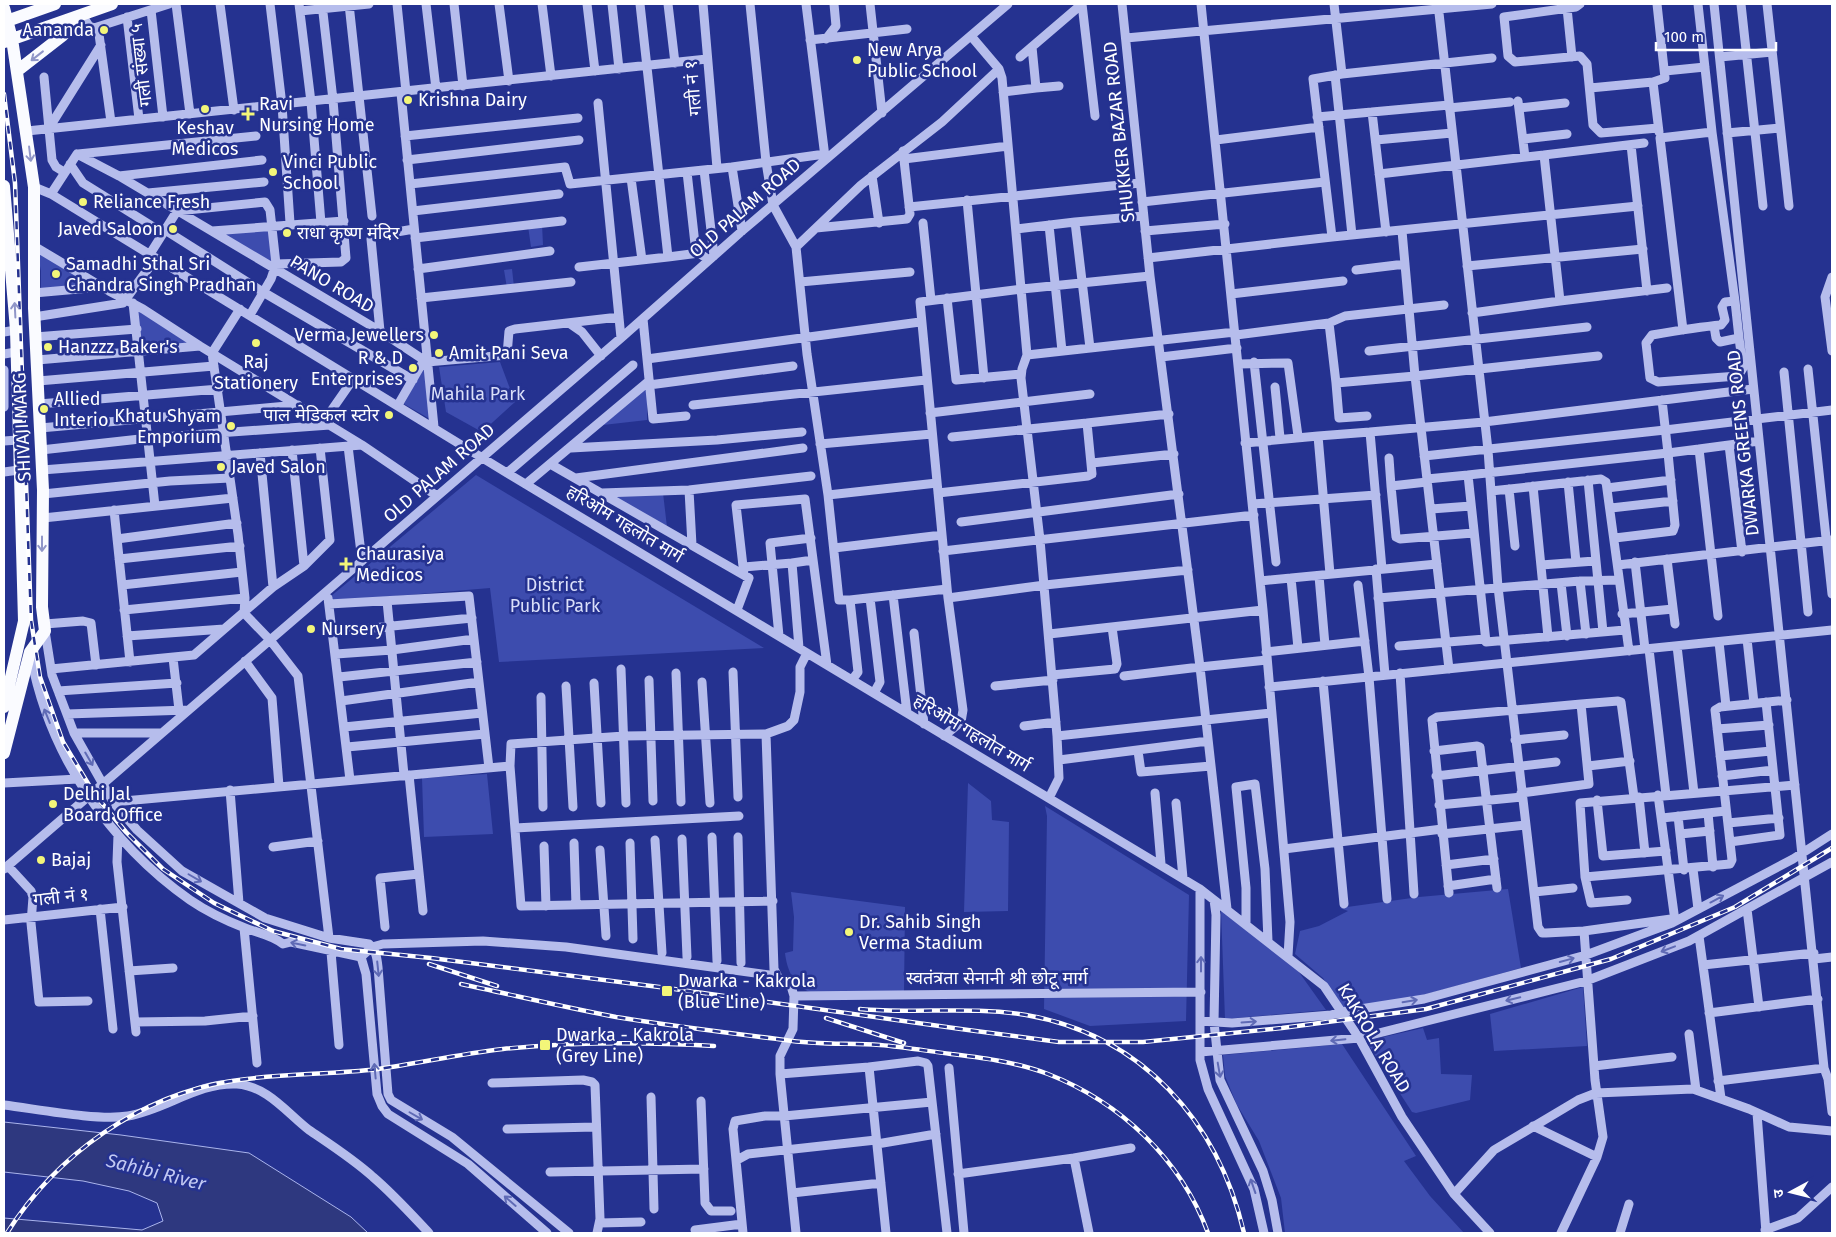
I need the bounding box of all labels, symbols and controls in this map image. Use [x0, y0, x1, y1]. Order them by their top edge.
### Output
place label: Aananda [22, 19, 94, 41]
scale bar [1656, 20, 1776, 52]
street label: गली संख्या ५ [125, 22, 157, 108]
marker: Aananda [98, 24, 110, 36]
text: 100 m [1664, 28, 1704, 46]
place label: New Arya Public School [867, 39, 977, 82]
street label: SHUKKER BAZAR ROAD [1099, 40, 1139, 224]
one-way arrow [31, 50, 44, 61]
marker: New Arya Public School [851, 54, 863, 66]
street label: गली नं १ [680, 59, 706, 117]
place label: Krishna Dairy [418, 89, 527, 111]
place label: Ravi Nursing Home [259, 93, 375, 136]
marker: Krishna Dairy [402, 94, 414, 106]
marker: Keshav Medicos [199, 103, 211, 115]
marker: Ravi Nursing Home [241, 107, 255, 121]
place label: Keshav Medicos [172, 117, 238, 160]
one-way arrow [25, 146, 35, 162]
place label: Vinci Public School [283, 151, 378, 194]
street label: OLD PALAM ROAD [685, 154, 805, 262]
marker: Vinci Public School [267, 166, 279, 178]
place label: Reliance Fresh [93, 191, 210, 213]
marker: Reliance Fresh [77, 196, 89, 208]
place label: Javed Saloon [58, 218, 163, 240]
place label: राधा कृष्ण मंदिर [297, 222, 400, 245]
marker: Javed Saloon [167, 223, 179, 235]
marker: राधा कृष्ण मंदिर [281, 227, 293, 239]
street label: PANO ROAD [286, 250, 378, 318]
place label: Samadhi Sthal Sri Chandra Singh Pradhan [66, 253, 256, 296]
marker: Samadhi Sthal Sri Chandra Singh Pradhan [50, 268, 62, 280]
one-way arrow [10, 302, 19, 318]
place label: Verma Jewellers [294, 324, 424, 346]
marker: Verma Jewellers [428, 329, 440, 341]
place label: Hanzzz Baker's [58, 336, 178, 358]
marker: Raj Stationery [250, 337, 262, 349]
marker: Hanzzz Baker's [42, 341, 54, 353]
place label: Amit Pani Seva [449, 342, 569, 364]
place label: R & D Enterprises [311, 347, 403, 390]
marker: Amit Pani Seva [433, 347, 445, 359]
street label: DWARKA GREENS ROAD [1722, 349, 1764, 537]
place label: Raj Stationery [214, 351, 298, 394]
marker: R & D Enterprises [407, 362, 419, 374]
street label: SHIVAJI MARG [8, 372, 36, 482]
park label: Mahila Park [431, 383, 526, 405]
place label: Allied Interio [54, 388, 108, 431]
marker: Allied Interio [38, 403, 50, 415]
place label: पाल मेडिकल स्टोर [263, 404, 380, 426]
place label: Khatu Shyam Emporium [114, 405, 221, 448]
marker: पाल मेडिकल स्टोर [383, 409, 395, 421]
street label: OLD PALAM ROAD [379, 419, 499, 527]
marker: Khatu Shyam Emporium [225, 420, 237, 432]
place label: Javed Salon [231, 456, 326, 478]
marker: Javed Salon [215, 461, 227, 473]
street label: हरिओम गहलोत मार्ग [562, 480, 688, 568]
one-way arrow [37, 535, 47, 551]
place label: Chaurasiya Medicos [356, 543, 445, 586]
marker: Chaurasiya Medicos [340, 558, 352, 570]
park label: District Public Park [510, 574, 601, 617]
place label: Nursery [321, 618, 385, 640]
marker: Nursery [305, 623, 317, 635]
street label: हरिओम गहलोत मार्ग [909, 689, 1035, 777]
one-way arrow [42, 709, 52, 724]
one-way arrow [84, 751, 94, 766]
place label: Delhi Jal Board Office [63, 783, 163, 826]
marker: Delhi Jal Board Office [47, 798, 59, 810]
place label: Bajaj [51, 849, 91, 871]
marker: Bajaj [35, 854, 47, 866]
one-way arrow [188, 874, 202, 884]
street label: गली नं १ [32, 883, 90, 911]
one-way arrow [1709, 894, 1724, 903]
place label: Dr. Sahib Singh Verma Stadium [859, 911, 983, 954]
marker: Dr. Sahib Singh Verma Stadium [843, 926, 855, 938]
one-way arrow [290, 939, 306, 949]
one-way arrow [1661, 945, 1676, 954]
one-way arrow [1558, 955, 1574, 964]
one-way arrow [1196, 957, 1206, 973]
one-way arrow [373, 961, 383, 977]
street label: स्वतंत्रता सेनानी श्री छोटू मार्ग [906, 967, 1089, 990]
place label: Dwarka - Kakrola (Blue Line) [678, 970, 816, 1013]
street label: KAKROLA ROAD [1333, 979, 1415, 1097]
marker: Dwarka - Kakrola (Blue Line) [660, 984, 674, 998]
one-way arrow [1506, 995, 1522, 1004]
one-way arrow [1401, 996, 1417, 1006]
one-way arrow [1241, 1017, 1257, 1027]
place label: Dwarka - Kakrola (Grey Line) [556, 1024, 694, 1067]
one-way arrow [1331, 1035, 1347, 1045]
marker: Dwarka - Kakrola (Grey Line) [538, 1038, 552, 1052]
one-way arrow [1214, 1062, 1224, 1078]
one-way arrow [370, 1063, 380, 1079]
one-way arrow [408, 1112, 423, 1122]
water label: Sahibi River [103, 1148, 209, 1196]
north arrow [1766, 1167, 1816, 1217]
one-way arrow [1248, 1179, 1257, 1194]
text: उ [1770, 1188, 1788, 1199]
one-way arrow [504, 1196, 517, 1207]

